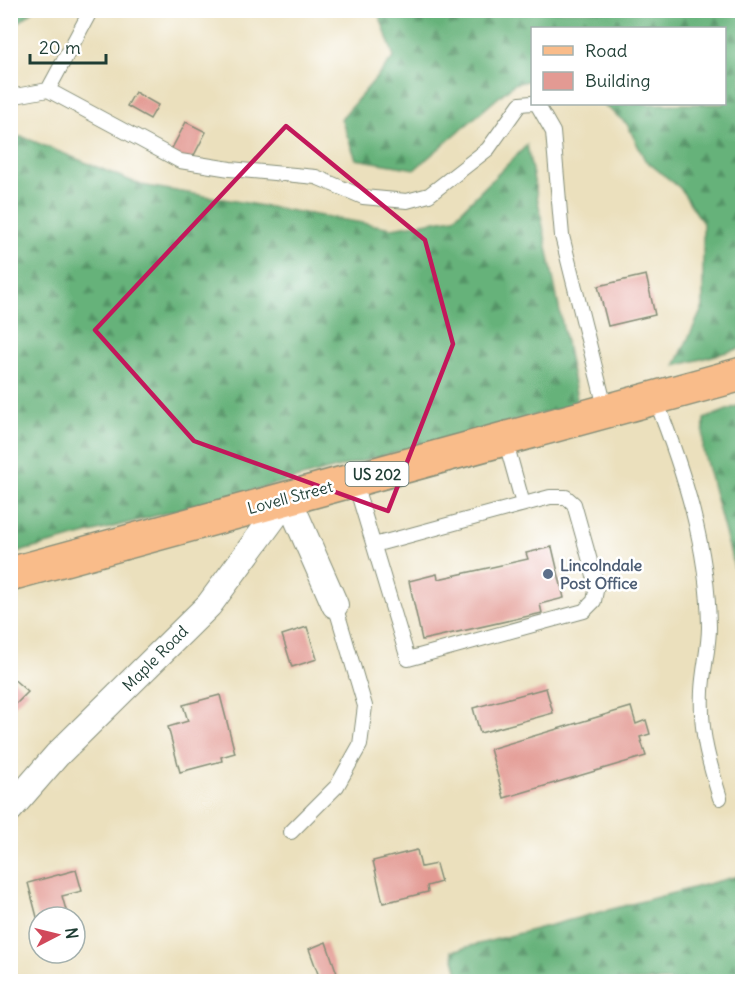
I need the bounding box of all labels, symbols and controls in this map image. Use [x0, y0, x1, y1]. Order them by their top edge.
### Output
scale bar [30, 27, 106, 65]
legend [531, 27, 726, 105]
text: 20 m [39, 36, 81, 59]
text: Road [585, 39, 628, 62]
text: Building [585, 69, 650, 92]
road number: US 202 [346, 462, 409, 486]
street label: Lovell Street [245, 476, 335, 518]
place label: Lincolndale Post Office [560, 555, 643, 593]
marker: Lincolndale Post Office [541, 567, 555, 581]
street label: Maple Road [118, 621, 192, 695]
north arrow [27, 905, 87, 965]
text: N [61, 926, 82, 940]

